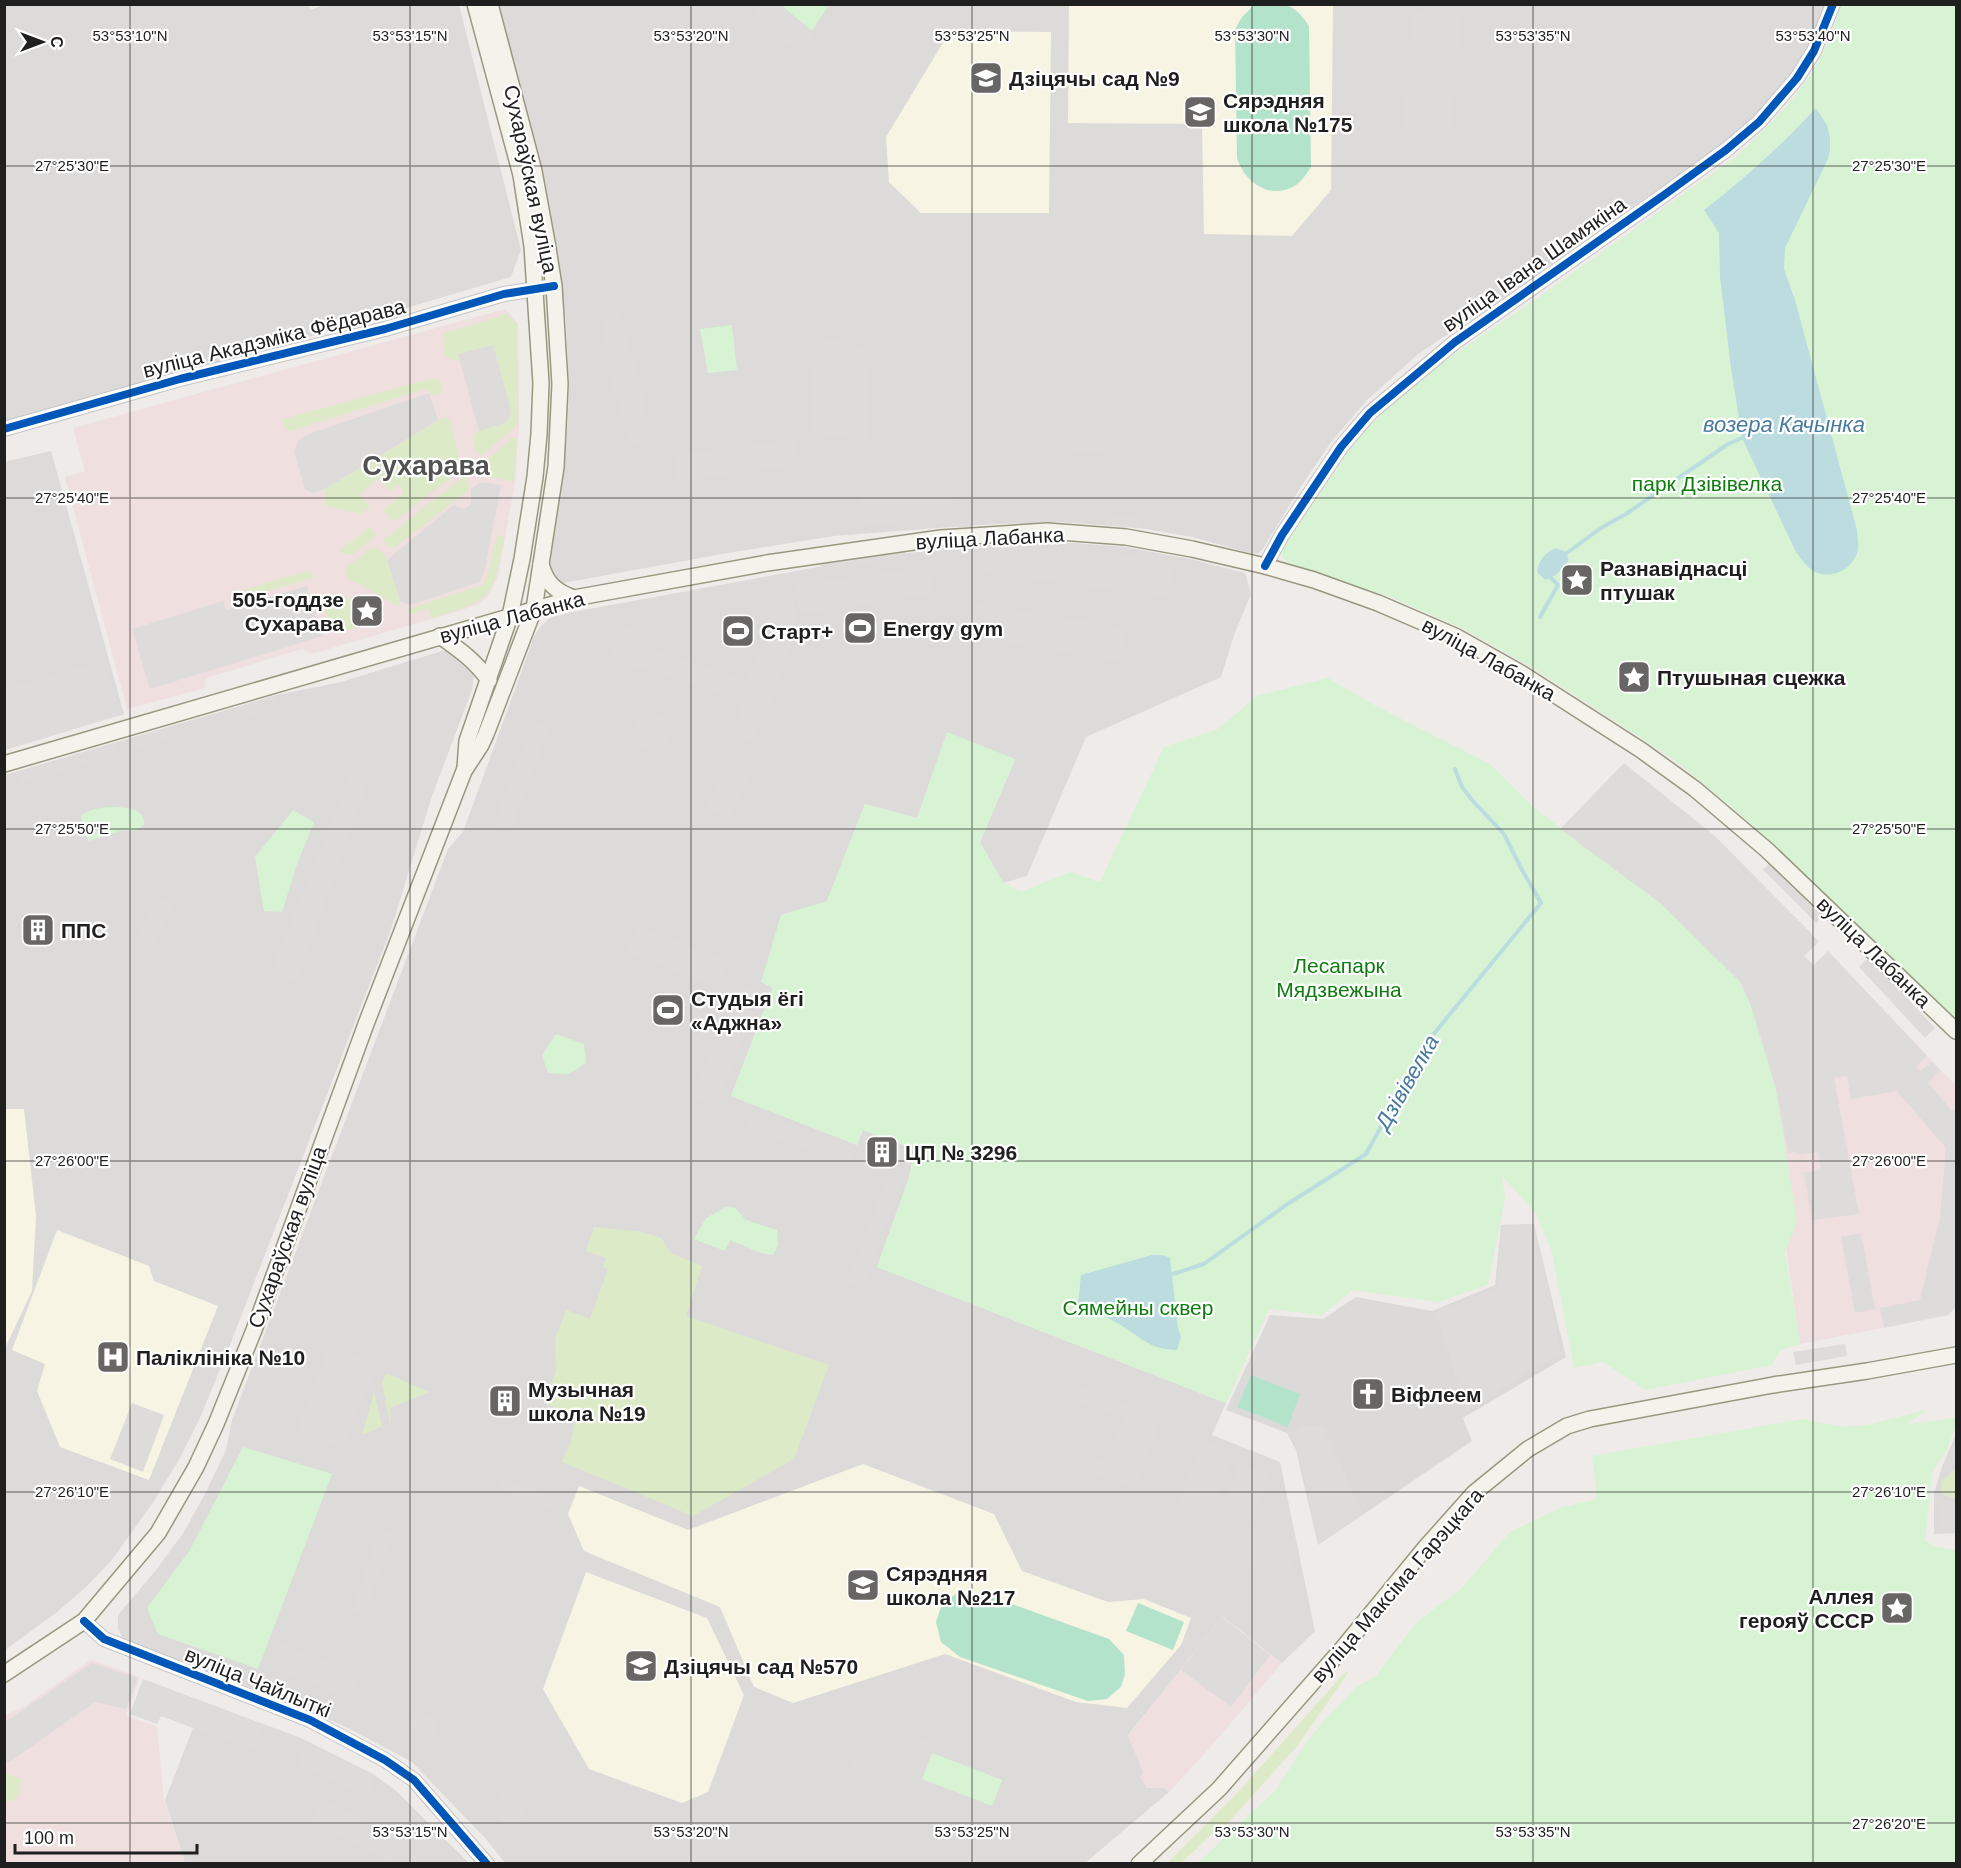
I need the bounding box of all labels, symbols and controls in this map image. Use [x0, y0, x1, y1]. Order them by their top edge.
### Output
north arrow [12, 12, 72, 72]
text: 53°53'10"N [92, 27, 168, 44]
text: 53°53'15"N [372, 27, 448, 44]
text: 53°53'20"N [653, 27, 729, 44]
text: 53°53'25"N [934, 27, 1010, 44]
text: 53°53'30"N [1214, 27, 1290, 44]
text: 53°53'35"N [1495, 27, 1571, 44]
text: 53°53'40"N [1775, 27, 1851, 44]
text: С [48, 36, 65, 48]
school or university icon: Дзіцячы сад №9 [968, 60, 1004, 96]
place label: Дзіцячы сад №9 [1009, 67, 1180, 90]
street label: Сухараўская вуліца [500, 83, 562, 276]
place label: Сярэдняя школа №175 [1223, 89, 1353, 136]
school or university icon: Сярэдняя школа №175 [1182, 94, 1218, 130]
text: 27°25'30"E [35, 157, 109, 174]
text: 27°25'30"E [1852, 157, 1926, 174]
street label: вуліца Івана Шамякіна [1438, 192, 1630, 336]
street label: вуліца Акадэміка Фёдарава [140, 294, 408, 382]
water label: возера Качынка [1703, 412, 1865, 437]
district label: Сухарава [362, 451, 491, 481]
park label: парк Дзівівелка [1632, 472, 1782, 495]
text: 27°25'40"E [35, 489, 109, 506]
text: 27°25'40"E [1852, 489, 1926, 506]
street label: вуліца Лабанка [915, 523, 1065, 553]
place label: Разнавіднасці птушак [1600, 557, 1747, 604]
place icon: Разнавіднасці птушак [1559, 562, 1595, 598]
street label: вуліца Лабанка [437, 587, 587, 647]
place label: 505-годдзе Сухарава [232, 588, 344, 635]
place icon: 505-годдзе Сухарава [349, 593, 385, 629]
sports icon: Energy gym [842, 610, 878, 646]
sports icon: Старт+ [720, 613, 756, 649]
street label: вуліца Лабанка [1418, 613, 1560, 705]
place label: Energy gym [883, 617, 1003, 640]
place label: Старт+ [761, 620, 833, 643]
place icon: Птушыная сцежка [1616, 659, 1652, 695]
place label: Птушыная сцежка [1657, 666, 1846, 689]
text: 27°25'50"E [35, 820, 109, 837]
text: 27°25'50"E [1852, 820, 1926, 837]
street label: вуліца Лабанка [1812, 892, 1936, 1012]
building icon: ППС [20, 912, 56, 948]
place label: ППС [61, 919, 106, 942]
park label: Лесапарк Мядзвежына [1276, 954, 1402, 1001]
place label: Студыя ёгі «Аджна» [691, 987, 804, 1034]
sports icon: Студыя ёгі «Аджна» [650, 992, 686, 1028]
water label: Дзівівелка [1368, 1030, 1444, 1136]
building icon: ЦП № 3296 [864, 1134, 900, 1170]
place label: ЦП № 3296 [905, 1141, 1017, 1164]
street label: Сухараўская вуліца [243, 1143, 331, 1331]
text: 27°26'00"E [35, 1152, 109, 1169]
text: 27°26'00"E [1852, 1152, 1926, 1169]
park label: Сямейны сквер [1063, 1296, 1213, 1319]
hospital icon: Паліклініка №10 [95, 1339, 131, 1375]
place label: Паліклініка №10 [136, 1346, 305, 1369]
church icon: Віфлеем [1350, 1376, 1386, 1412]
place label: Музычная школа №19 [528, 1378, 646, 1425]
building icon: Музычная школа №19 [487, 1383, 523, 1419]
place label: Віфлеем [1391, 1383, 1482, 1406]
text: 27°26'10"E [35, 1483, 109, 1500]
street label: вуліца Максіма Гарэцкага [1306, 1483, 1488, 1687]
text: 27°26'10"E [1852, 1483, 1926, 1500]
place label: Сярэдняя школа №217 [886, 1562, 1015, 1609]
school or university icon: Сярэдняя школа №217 [845, 1567, 881, 1603]
place label: Аллея герояў СССР [1739, 1585, 1874, 1632]
place icon: Аллея герояў СССР [1879, 1590, 1915, 1626]
street label: вуліца Чайлыткі [182, 1642, 334, 1722]
school or university icon: Дзіцячы сад №570 [623, 1648, 659, 1684]
place label: Дзіцячы сад №570 [664, 1655, 858, 1678]
text: 27°26'20"E [1852, 1815, 1926, 1832]
scale bar [15, 1817, 196, 1855]
text: 53°53'15"N [372, 1823, 448, 1840]
text: 53°53'20"N [653, 1823, 729, 1840]
text: 53°53'25"N [934, 1823, 1010, 1840]
text: 53°53'30"N [1214, 1823, 1290, 1840]
text: 53°53'35"N [1495, 1823, 1571, 1840]
text: 100 m [24, 1828, 74, 1848]

